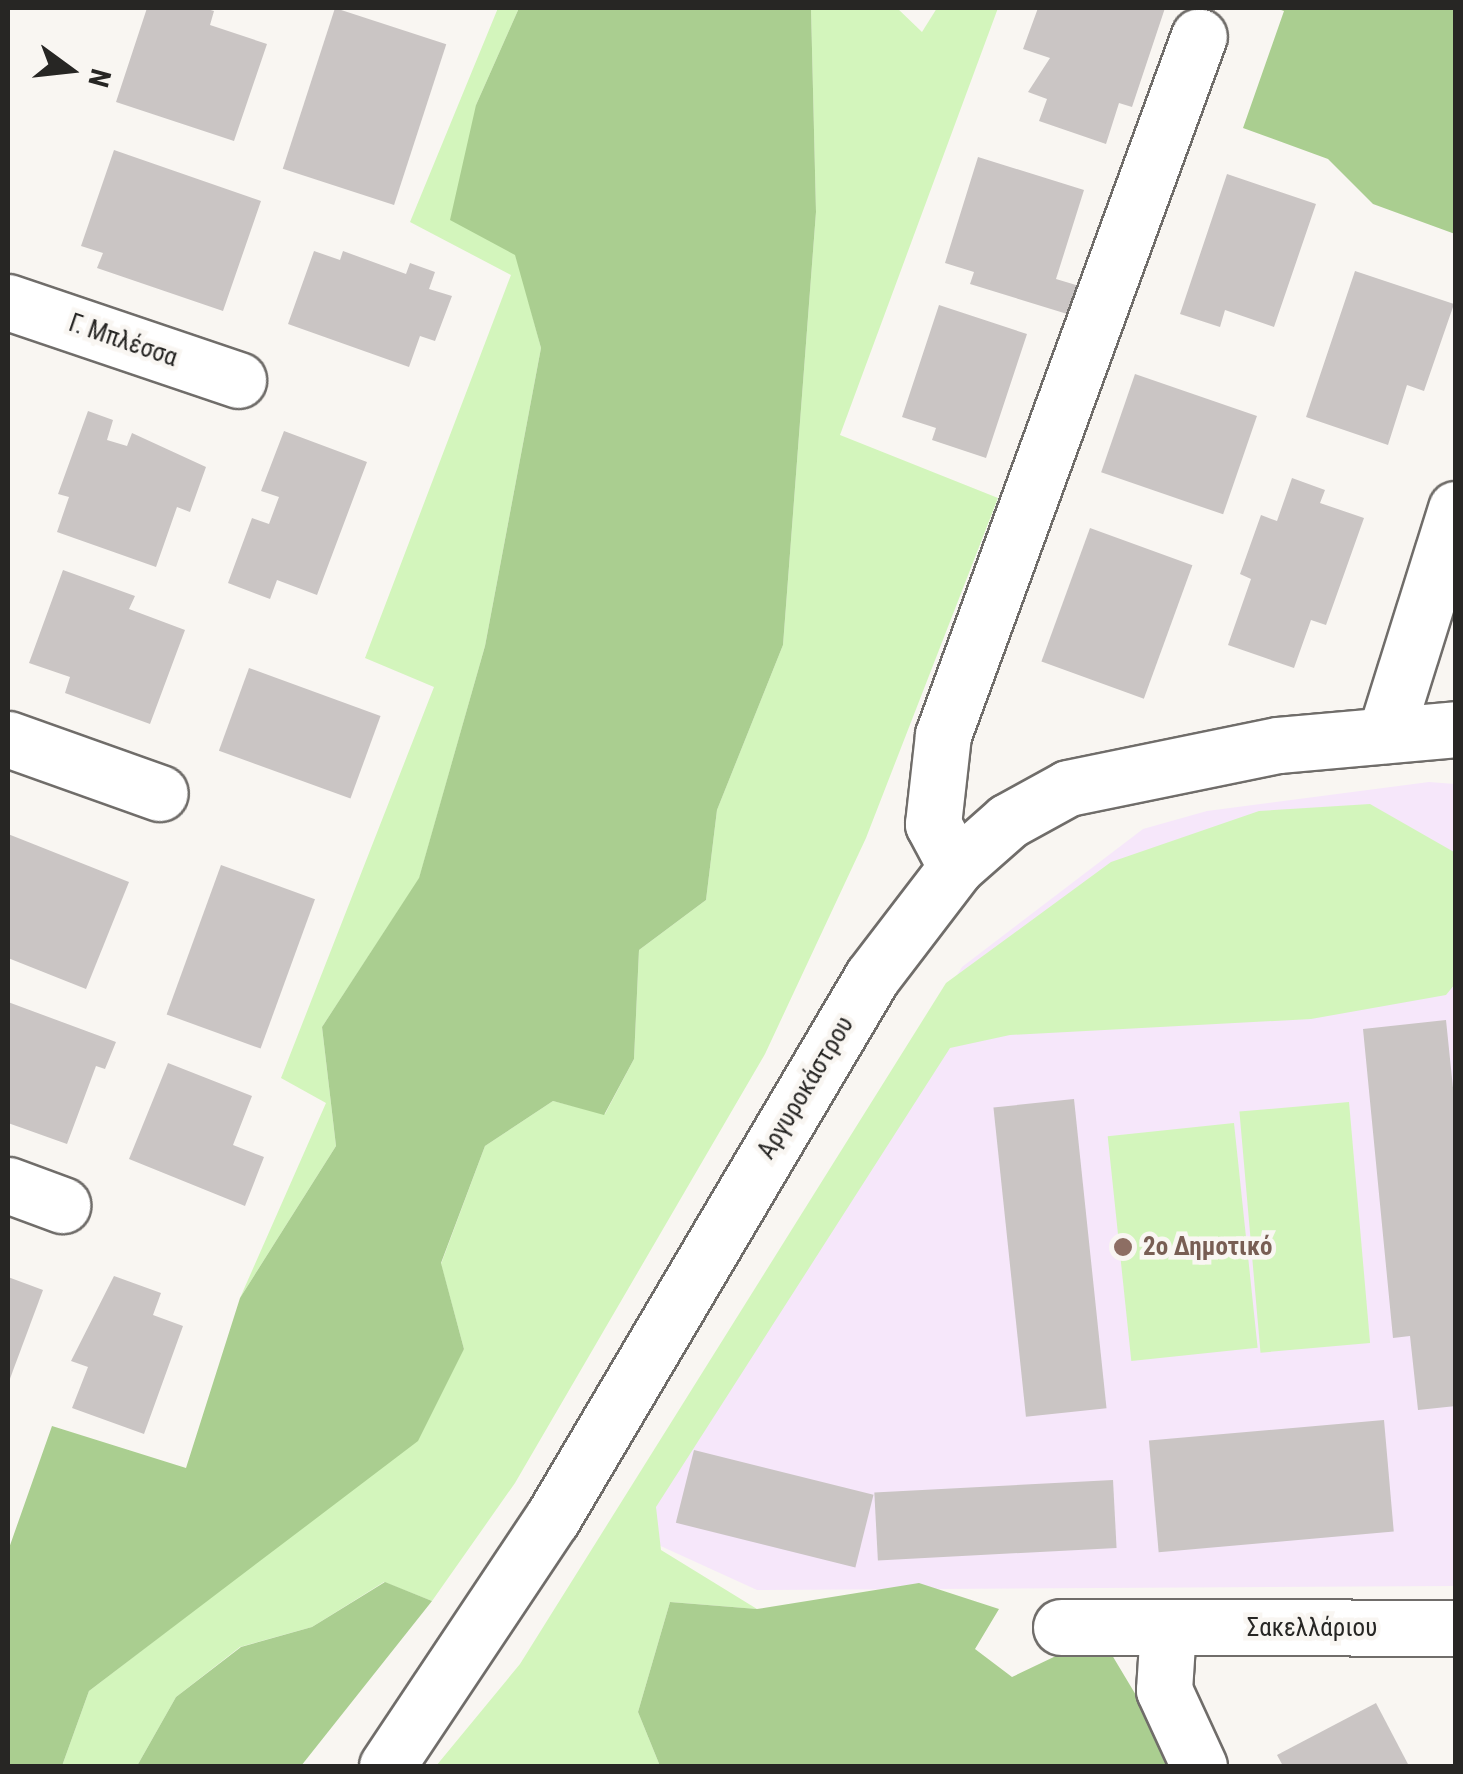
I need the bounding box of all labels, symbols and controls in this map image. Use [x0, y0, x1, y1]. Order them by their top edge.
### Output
north arrow [20, 20, 120, 120]
text: N [81, 65, 118, 90]
street label: Γ. Μπλέσσα [65, 308, 181, 374]
street label: Αργυροκάστρου [752, 1011, 860, 1165]
place label: 2ο Δημοτικό [1143, 1232, 1272, 1262]
marker: 2ο Δημοτικό [1112, 1236, 1134, 1258]
street label: Σακελλάριου [1247, 1613, 1377, 1643]

